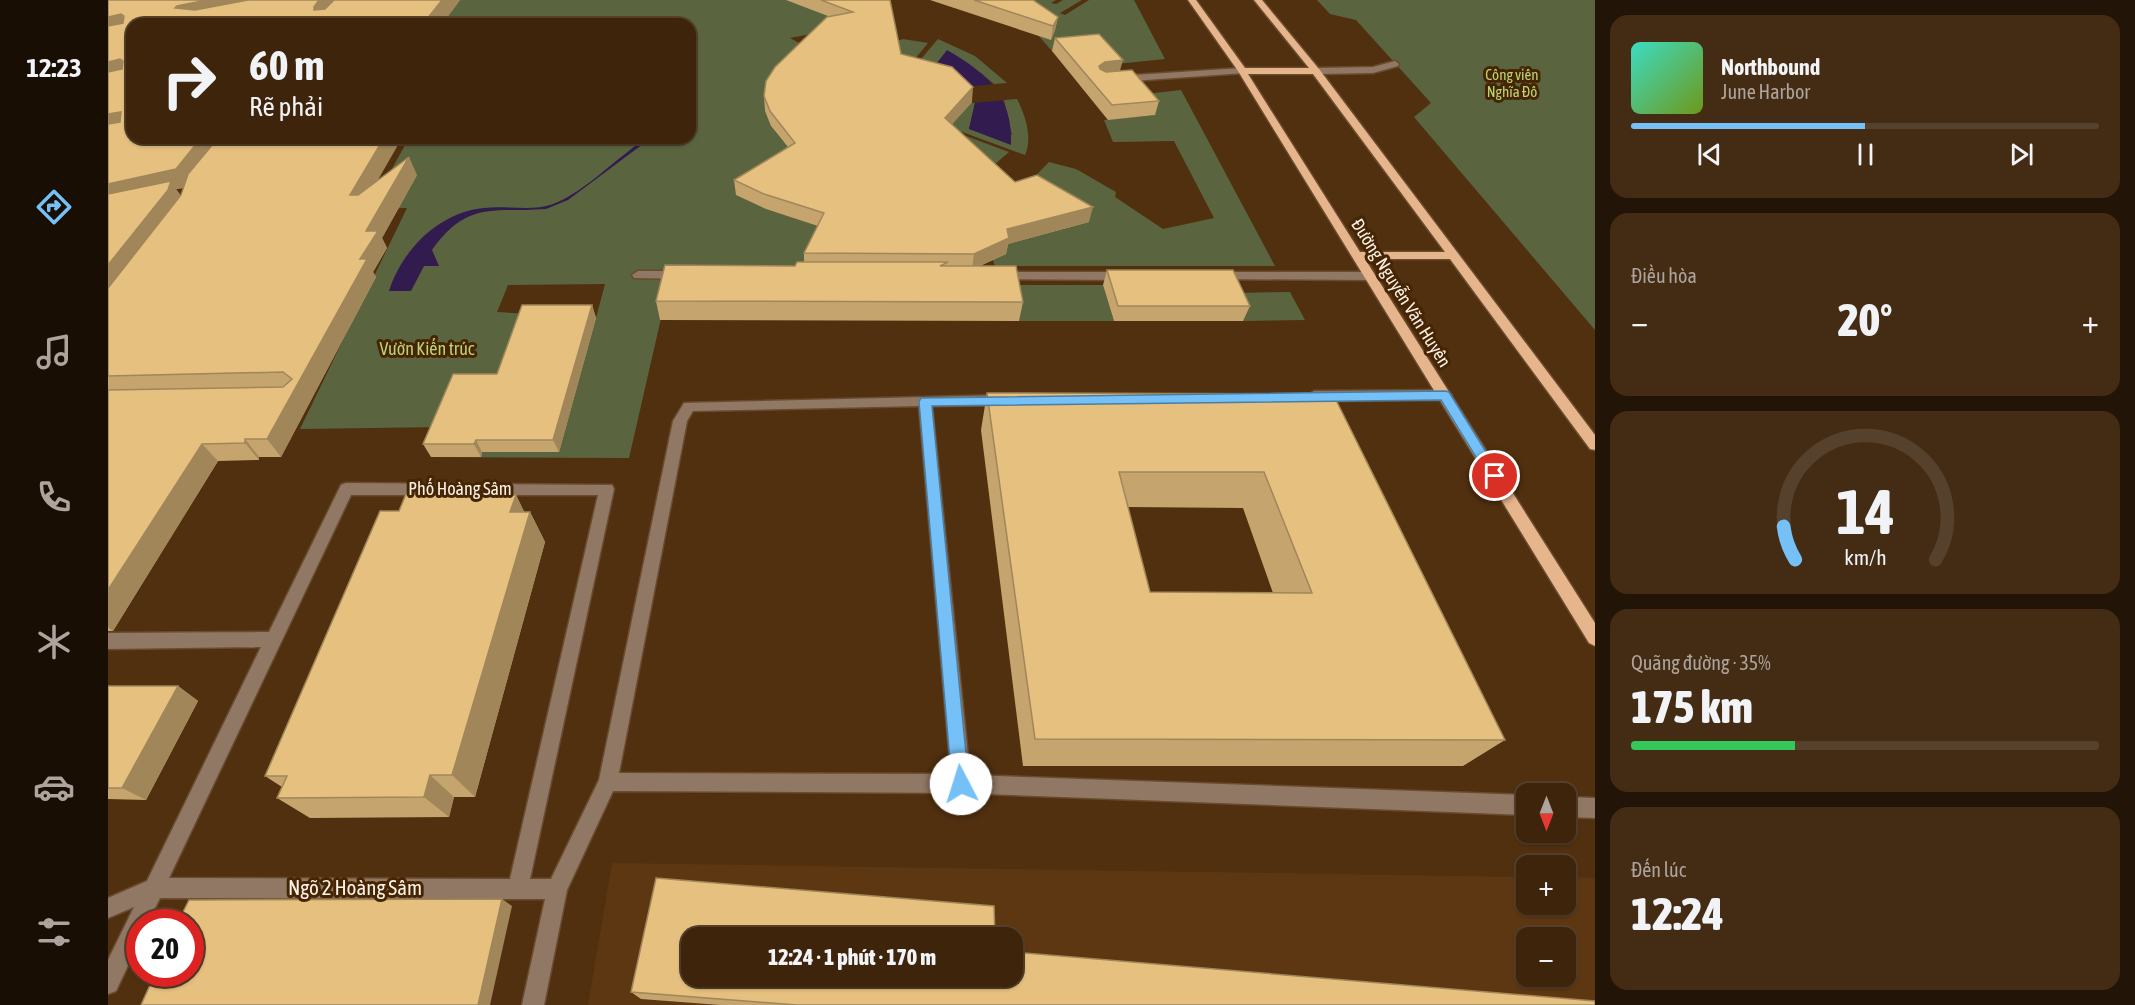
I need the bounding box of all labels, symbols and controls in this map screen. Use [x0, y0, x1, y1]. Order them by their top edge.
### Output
text: 60 m [249, 41, 324, 89]
icon: right [150, 42, 228, 120]
text: 12:23 [26, 52, 82, 83]
text: Northbound [1721, 54, 1820, 80]
park label: Công viên Nghĩa Đô [1485, 66, 1539, 100]
text: June Harbor [1721, 80, 1810, 103]
text: Rẽ phải [249, 91, 323, 122]
icon: previous [1693, 138, 1726, 171]
icon: pause [1849, 138, 1882, 171]
icon: next [2005, 138, 2038, 171]
icon: directions [33, 186, 75, 228]
street label: Đường Nguyễn Văn Huyên [1347, 215, 1456, 371]
text: Điều hòa [1631, 264, 1697, 287]
text: 20° [1838, 294, 1892, 346]
text: − [1631, 302, 1648, 340]
text: + [2082, 302, 2099, 340]
icon: music [33, 331, 75, 373]
park label: Vườn Kiến trúc [379, 337, 475, 359]
pin [1469, 450, 1520, 501]
icon: arrive [1478, 459, 1511, 492]
icon: phone [33, 476, 75, 518]
text: 14 [1836, 476, 1894, 547]
street label: Phố Hoàng Sâm [408, 477, 512, 499]
text: km/h [1844, 545, 1886, 570]
icon: climate [33, 621, 75, 663]
text: Quãng đường · 35% [1631, 651, 1771, 674]
text: 175 km [1631, 681, 1753, 733]
position arrow [929, 752, 993, 816]
icon: car [33, 766, 75, 808]
north arrow [1516, 783, 1576, 843]
map controls [1516, 783, 1576, 987]
button: + [1516, 855, 1576, 915]
text: Đến lúc [1631, 858, 1686, 881]
street label: Ngõ 2 Hoàng Sâm [288, 875, 422, 899]
text: 12:24 [1631, 888, 1724, 940]
speed limit sign: 20 [126, 909, 204, 987]
icon: filters [33, 911, 75, 953]
button: − [1516, 927, 1576, 987]
text: 12:24 · 1 phút · 170 m [768, 944, 936, 970]

